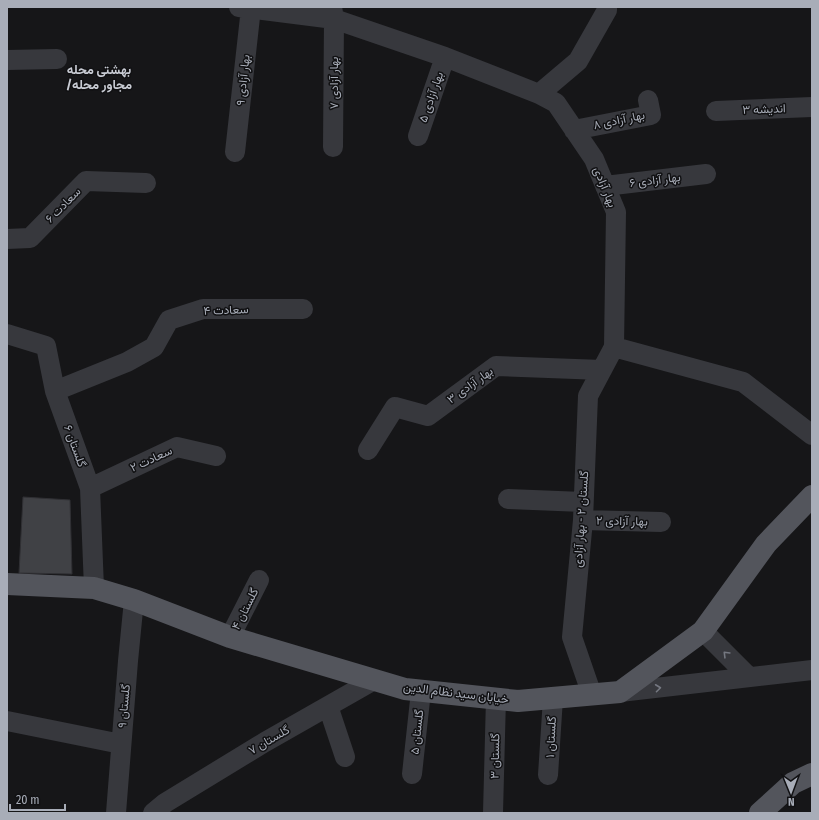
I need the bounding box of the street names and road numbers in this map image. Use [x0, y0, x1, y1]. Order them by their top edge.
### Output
street label: بهار آزادی ۹ [233, 54, 254, 106]
street label: بهار آزادی ۷ [327, 57, 342, 109]
street label: بهار آزادی ۵ [416, 70, 447, 124]
street label: اندیشه ۳ [742, 101, 786, 117]
street label: بهار آزادی ۸ [592, 108, 646, 133]
street label: بهار آزادی [590, 165, 619, 210]
street label: بهار آزادی ۶ [629, 170, 681, 191]
street label: سعادت ۶ [42, 184, 84, 226]
street label: سعادت ۴ [203, 302, 249, 318]
street label: بهار آزادی ۳ [444, 364, 496, 407]
street label: گلستان ۶ [61, 423, 89, 469]
street label: سعادت ۲ [128, 443, 174, 475]
street label: گلستان ۲ - بهار آزادی [571, 470, 592, 568]
street label: بهار آزادی ۲ [596, 514, 648, 529]
street label: گلستان ۴ [229, 586, 261, 632]
street label: خیابان سید نظام الدین [402, 680, 510, 707]
street label: گلستان ۹ [115, 684, 133, 728]
street label: گلستان ۵ [408, 709, 426, 755]
street label: گلستان ۱ [543, 716, 559, 758]
street label: گلستان ۷ [246, 723, 292, 757]
street label: گلستان ۳ [488, 733, 502, 779]

